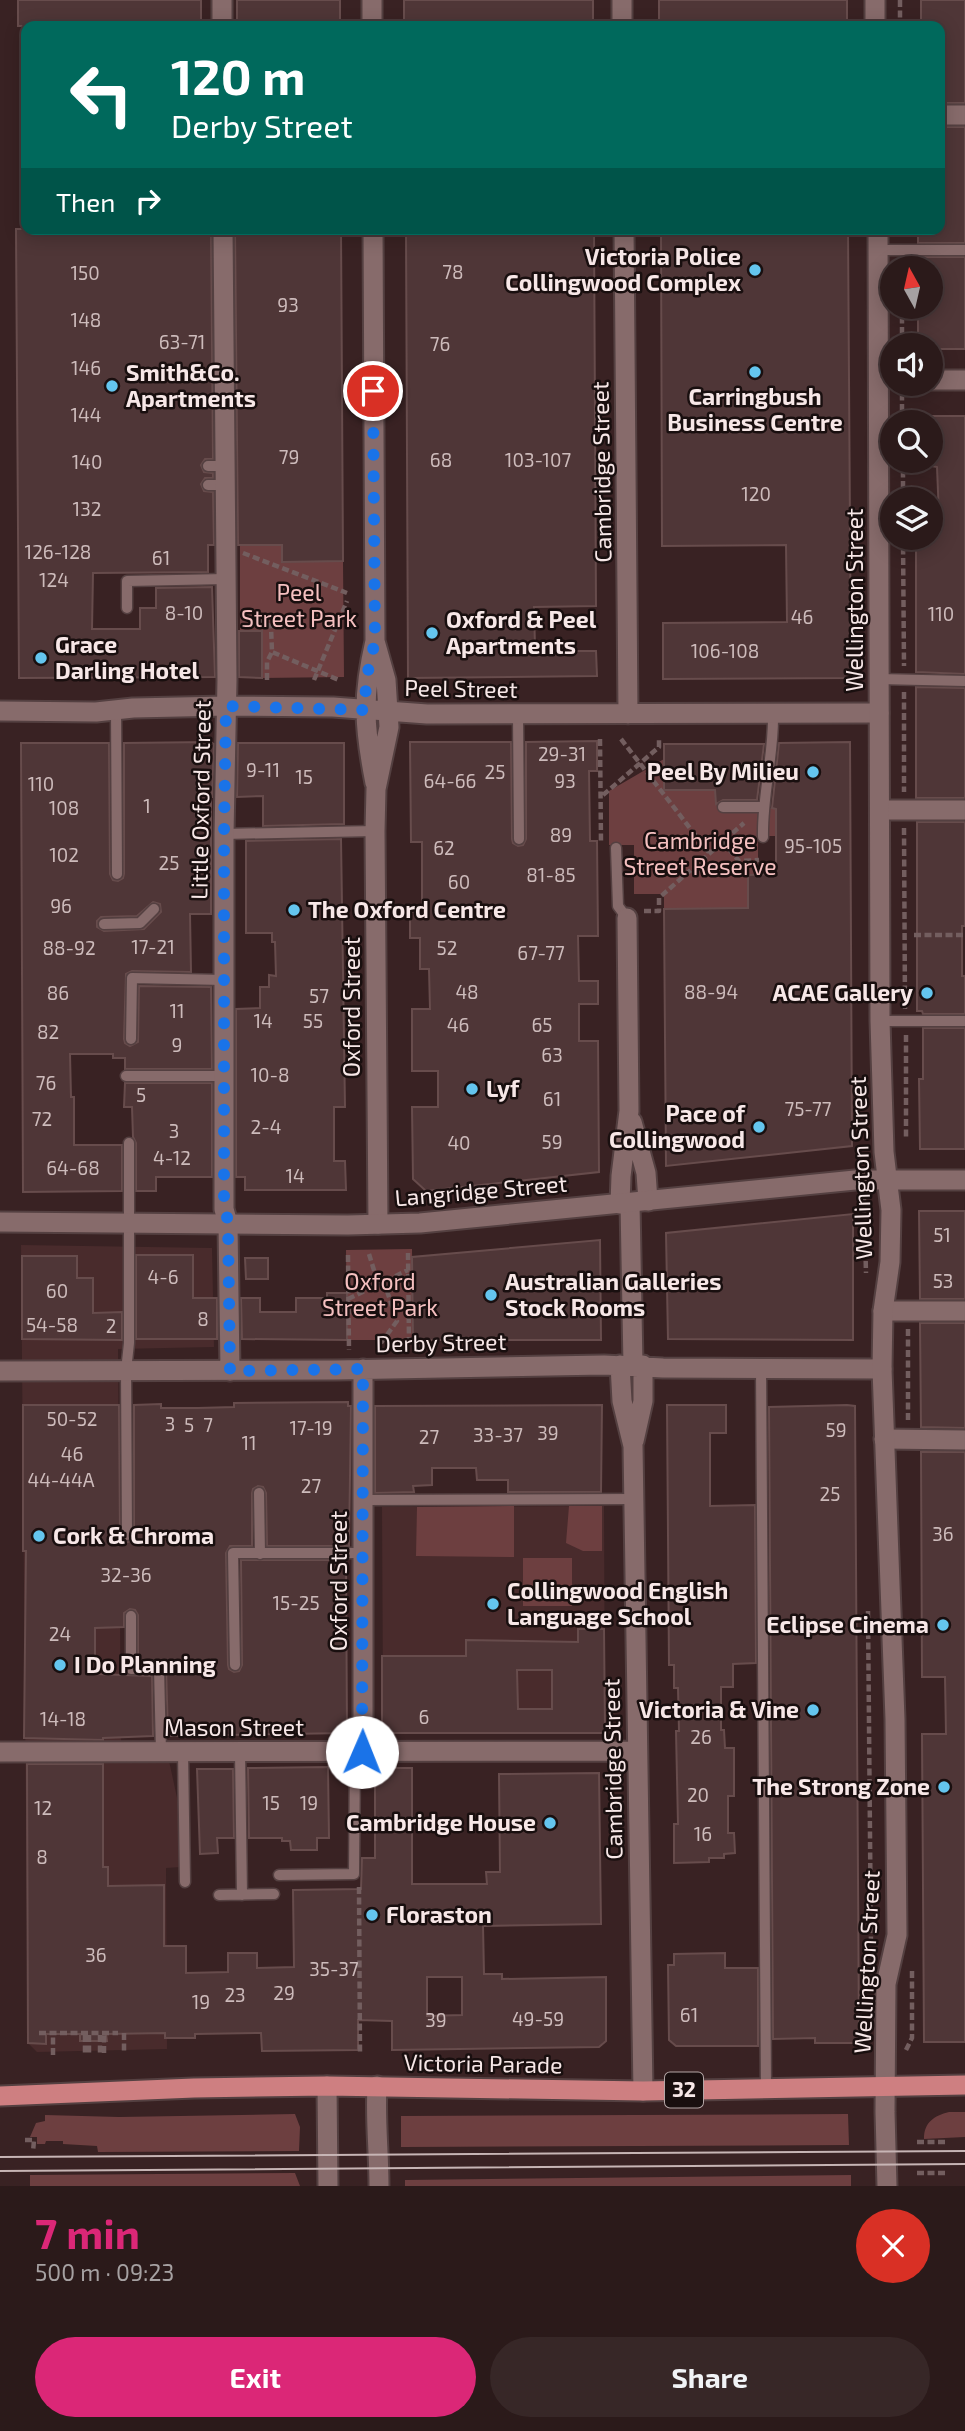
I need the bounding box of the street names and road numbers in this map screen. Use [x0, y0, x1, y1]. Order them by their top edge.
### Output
street label: Cambridge Street [585, 381, 617, 563]
street label: Wellington Street [840, 508, 868, 692]
street label: Peel Street [404, 673, 518, 703]
street label: Little Oxford Street [184, 700, 216, 900]
street label: Oxford Street [337, 937, 365, 1077]
street label: Wellington Street [843, 1076, 877, 1260]
street label: Langridge Street [394, 1169, 568, 1211]
street label: Derby Street [375, 1327, 507, 1357]
street label: Oxford Street [324, 1511, 352, 1651]
street label: Cambridge Street [596, 1678, 628, 1860]
street label: Mason Street [164, 1713, 304, 1741]
street label: Wellington Street [847, 1869, 885, 2054]
street label: Victoria Parade [403, 2048, 563, 2078]
road number: 32 [665, 2072, 703, 2108]

